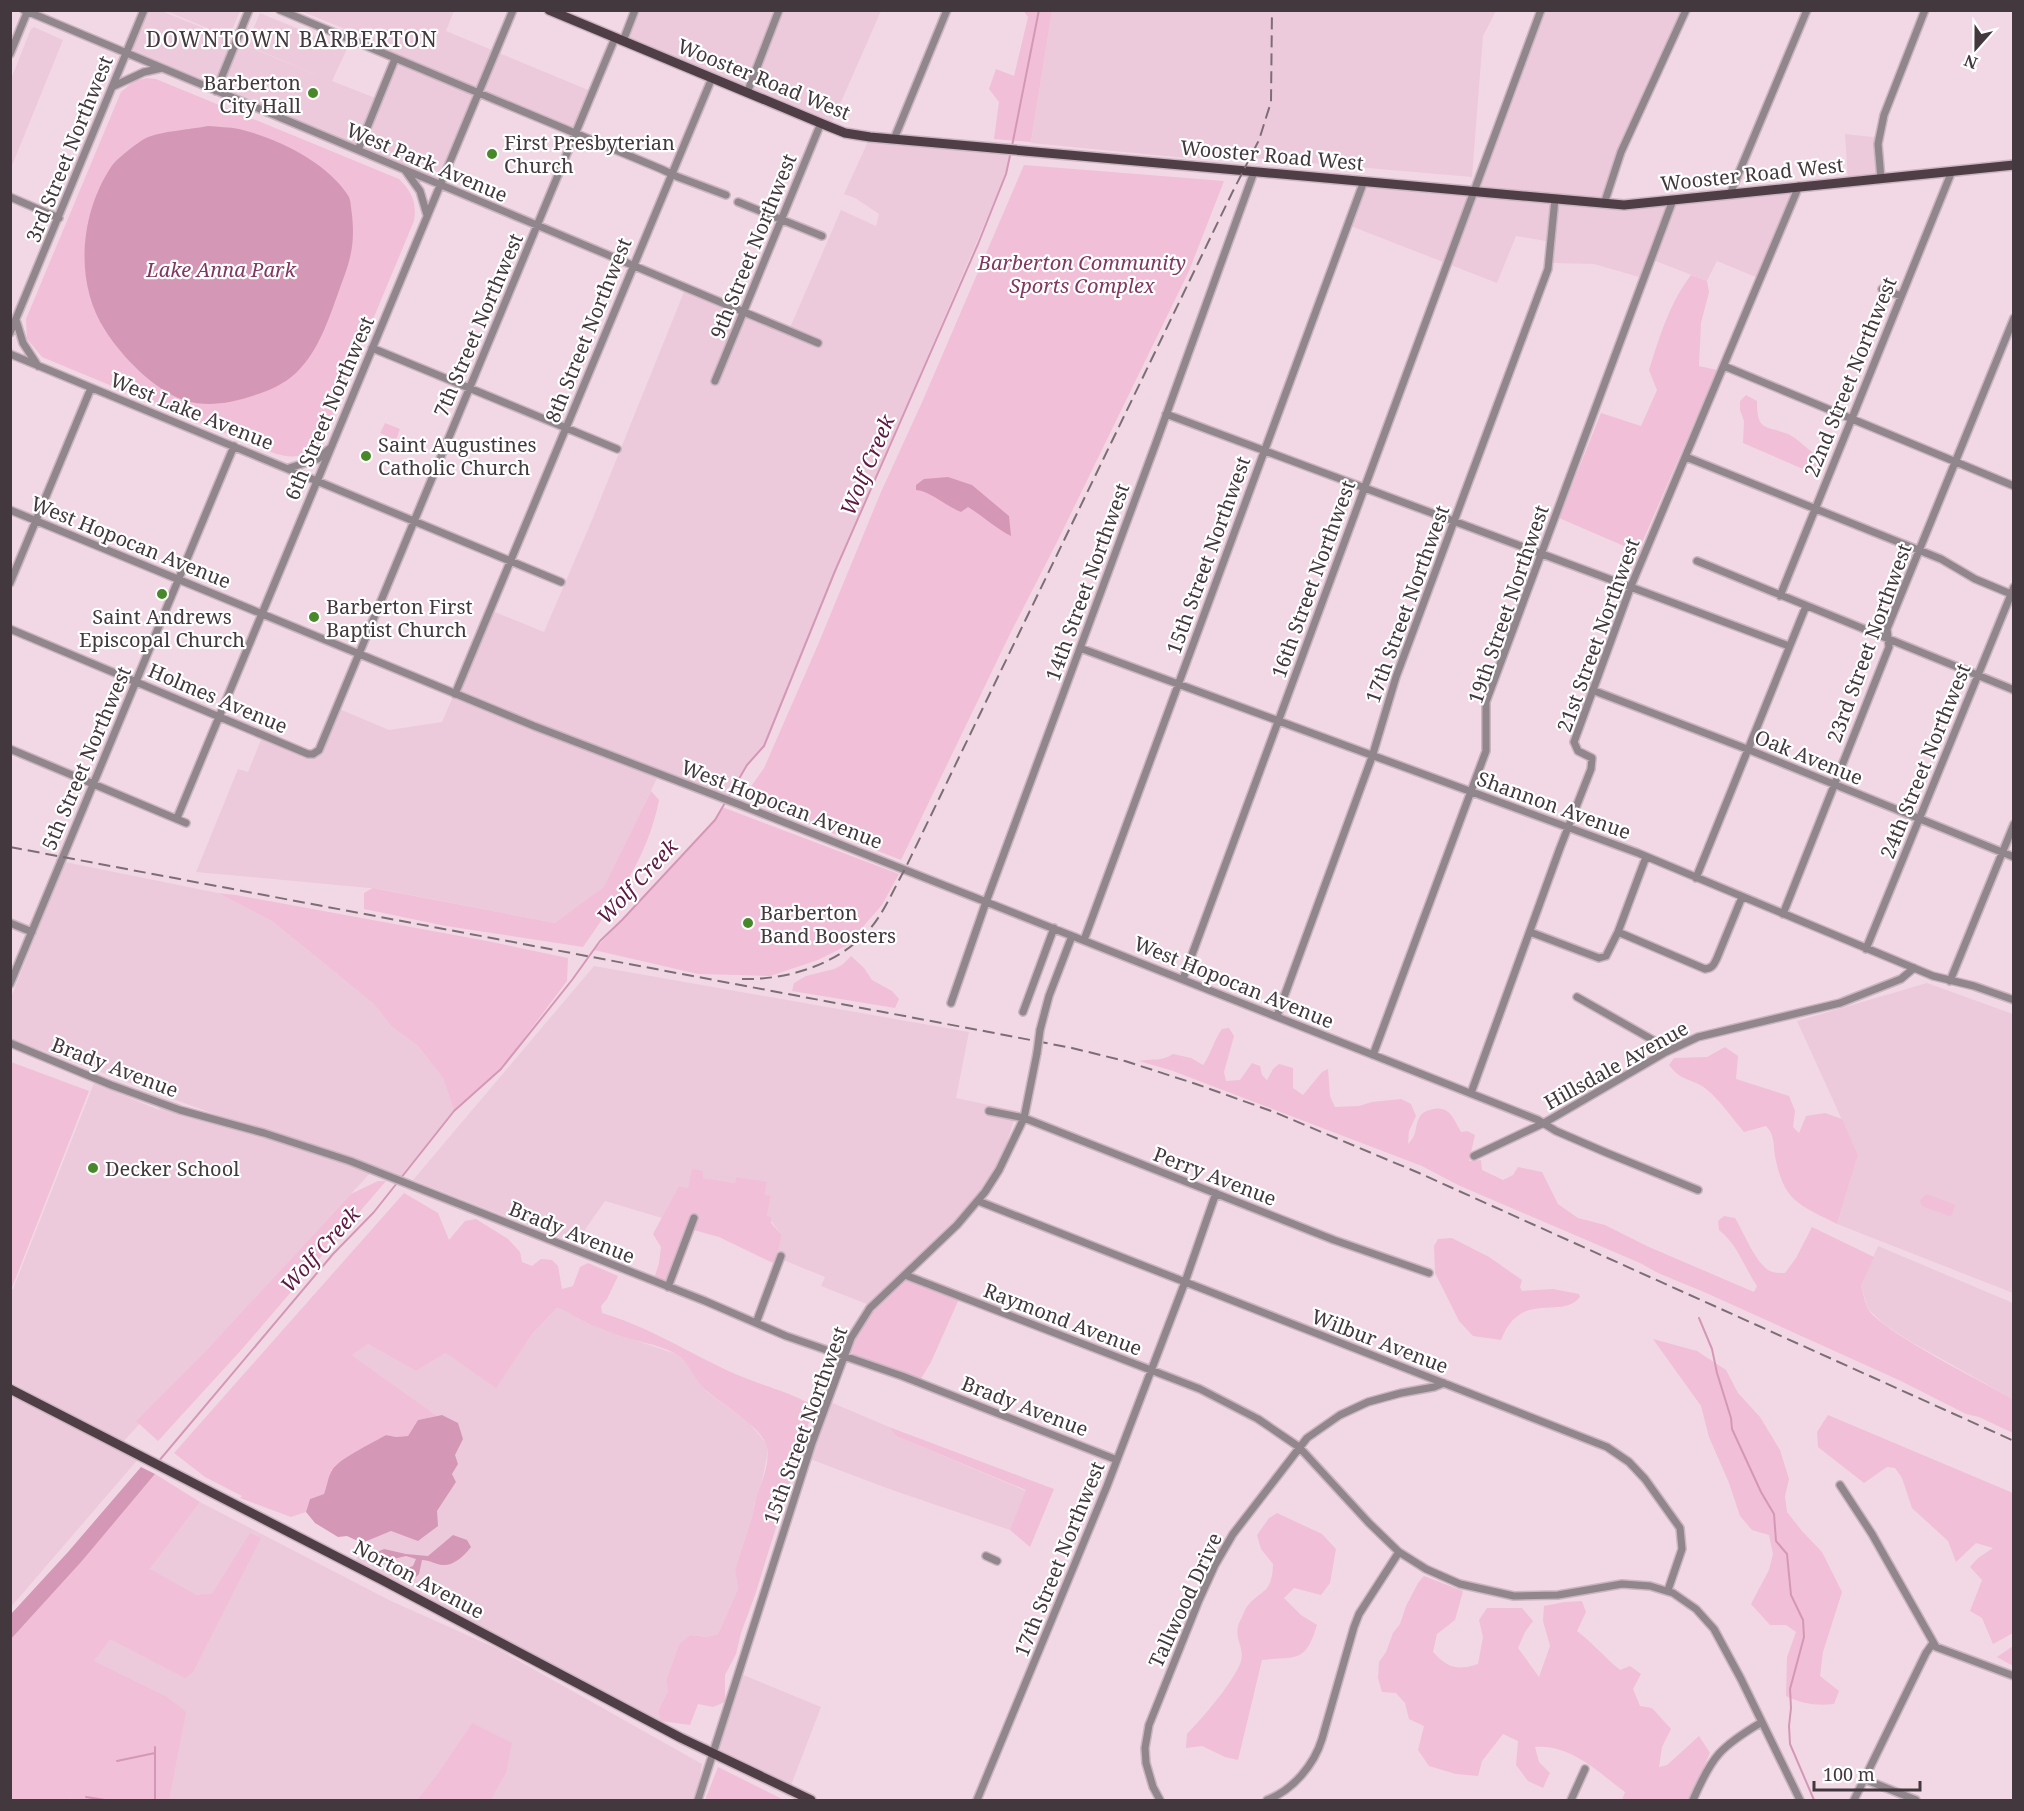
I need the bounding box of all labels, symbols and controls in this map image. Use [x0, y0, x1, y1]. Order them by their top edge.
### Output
north arrow [1946, 18, 2006, 78]
district label: DOWNTOWN BARBERTON [146, 25, 438, 53]
street label: Wooster Road West [674, 32, 854, 126]
text: N [1960, 49, 1980, 75]
street label: 3rd Street Northwest [19, 52, 119, 246]
place label: Barberton City Hall [203, 69, 301, 119]
marker: Barberton City Hall [306, 86, 320, 100]
street label: West Park Avenue [342, 116, 512, 208]
place label: First Presbyterian Church [504, 129, 675, 179]
street label: Wooster Road West [1179, 134, 1365, 176]
marker: First Presbyterian Church [485, 147, 499, 161]
street label: 9th Street Northwest [704, 150, 802, 342]
street label: Wooster Road West [1659, 151, 1845, 197]
street label: 7th Street Northwest [427, 229, 529, 421]
street label: 8th Street Northwest [539, 234, 637, 426]
park label: Barberton Community Sports Complex [977, 249, 1186, 299]
park label: Lake Anna Park [145, 256, 296, 283]
street label: 22nd Street Northwest [1797, 273, 1903, 481]
street label: 6th Street Northwest [278, 312, 380, 504]
street label: West Lake Avenue [106, 366, 278, 456]
water label: Wolf Creek [833, 410, 901, 519]
place label: Saint Augustines Catholic Church [378, 431, 537, 481]
marker: Saint Augustines Catholic Church [359, 449, 373, 463]
street label: 15th Street Northwest [1160, 453, 1256, 657]
street label: 16th Street Northwest [1265, 477, 1361, 681]
street label: 14th Street Northwest [1039, 480, 1135, 684]
street label: West Hopocan Avenue [27, 489, 235, 595]
street label: 19th Street Northwest [1461, 501, 1555, 707]
street label: 17th Street Northwest [1359, 502, 1455, 706]
street label: 21st Street Northwest [1550, 534, 1646, 736]
street label: 23rd Street Northwest [1820, 540, 1918, 746]
marker: Saint Andrews Episcopal Church [155, 587, 169, 601]
place label: Barberton First Baptist Church [326, 593, 473, 643]
place label: Saint Andrews Episcopal Church [79, 603, 245, 653]
marker: Barberton First Baptist Church [307, 610, 321, 624]
street label: Holmes Avenue [144, 656, 292, 740]
street label: 24th Street Northwest [1873, 659, 1977, 863]
street label: 5th Street Northwest [35, 662, 137, 854]
street label: Oak Avenue [1751, 723, 1867, 791]
street label: West Hopocan Avenue [677, 753, 887, 855]
street label: Shannon Avenue [1473, 765, 1635, 845]
water label: Wolf Creek [590, 832, 684, 929]
place label: Barberton Band Boosters [760, 899, 896, 949]
marker: Barberton Band Boosters [741, 916, 755, 930]
street label: West Hopocan Avenue [1130, 929, 1338, 1035]
street label: Hillsdale Avenue [1539, 1014, 1693, 1116]
street label: Brady Avenue [48, 1030, 182, 1104]
street label: Perry Avenue [1150, 1140, 1280, 1212]
place label: Decker School [105, 1155, 239, 1182]
marker: Decker School [86, 1161, 100, 1175]
street label: Brady Avenue [505, 1194, 639, 1270]
water label: Wolf Creek [274, 1199, 367, 1298]
street label: Raymond Avenue [980, 1276, 1146, 1362]
street label: Wilbur Avenue [1308, 1302, 1452, 1380]
street label: 15th Street Northwest [757, 1323, 853, 1527]
street label: Brady Avenue [958, 1369, 1092, 1443]
street label: 17th Street Northwest [1007, 1457, 1111, 1661]
street label: Tallwood Drive [1142, 1528, 1228, 1672]
street label: Norton Avenue [349, 1533, 489, 1625]
scale bar [1814, 1754, 1920, 1792]
text: 100 m [1823, 1762, 1875, 1786]

